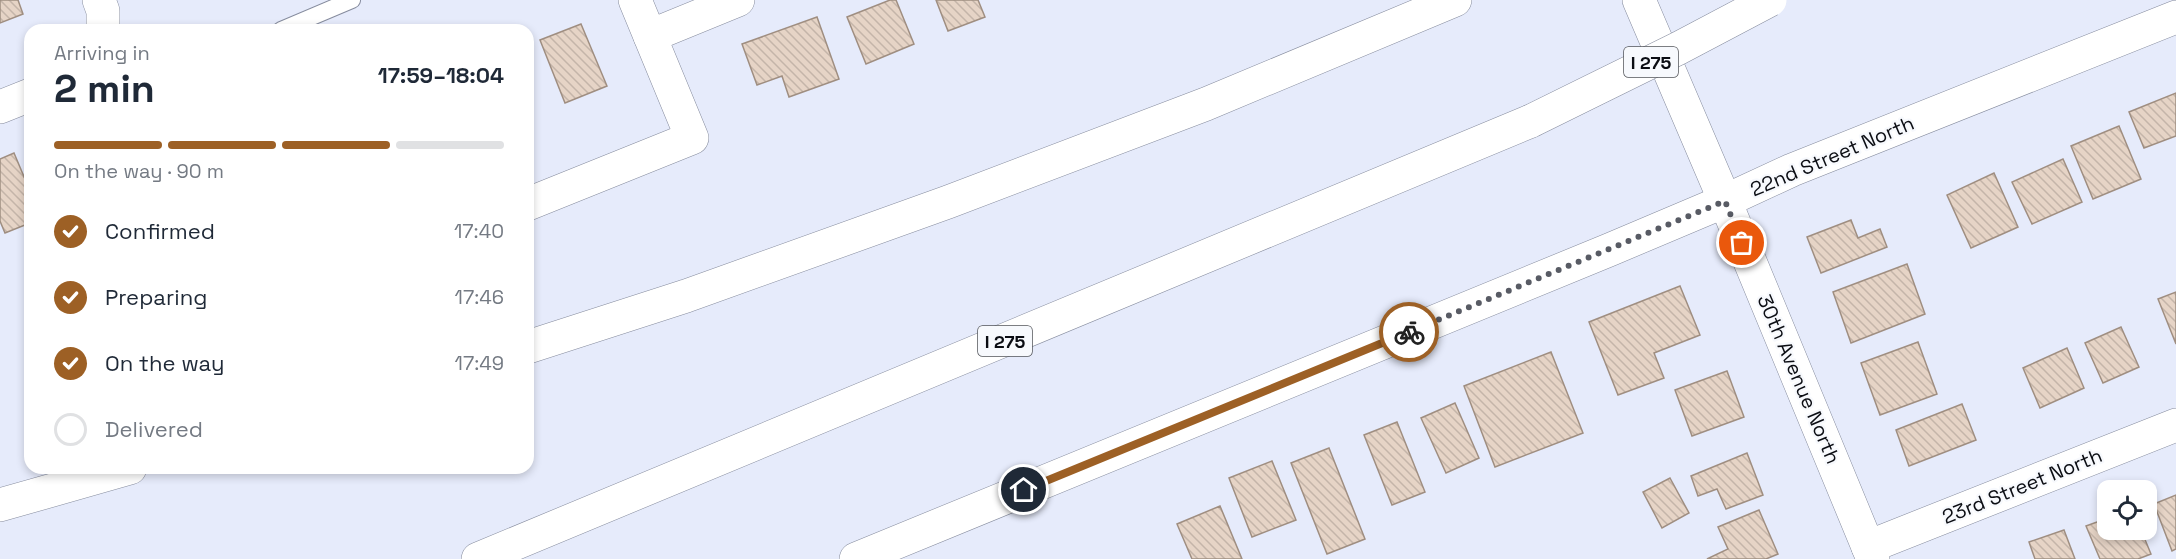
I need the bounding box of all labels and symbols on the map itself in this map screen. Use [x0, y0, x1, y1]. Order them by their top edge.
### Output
road number: I 275 [1624, 47, 1678, 77]
street label: 22nd Street North [1746, 110, 1918, 202]
pin [1716, 217, 1767, 268]
street label: 30th Avenue North [1752, 290, 1846, 468]
courier [1379, 302, 1439, 362]
road number: I 275 [978, 326, 1032, 356]
street label: 23rd Street North [1938, 442, 2106, 530]
pin [998, 464, 1049, 515]

